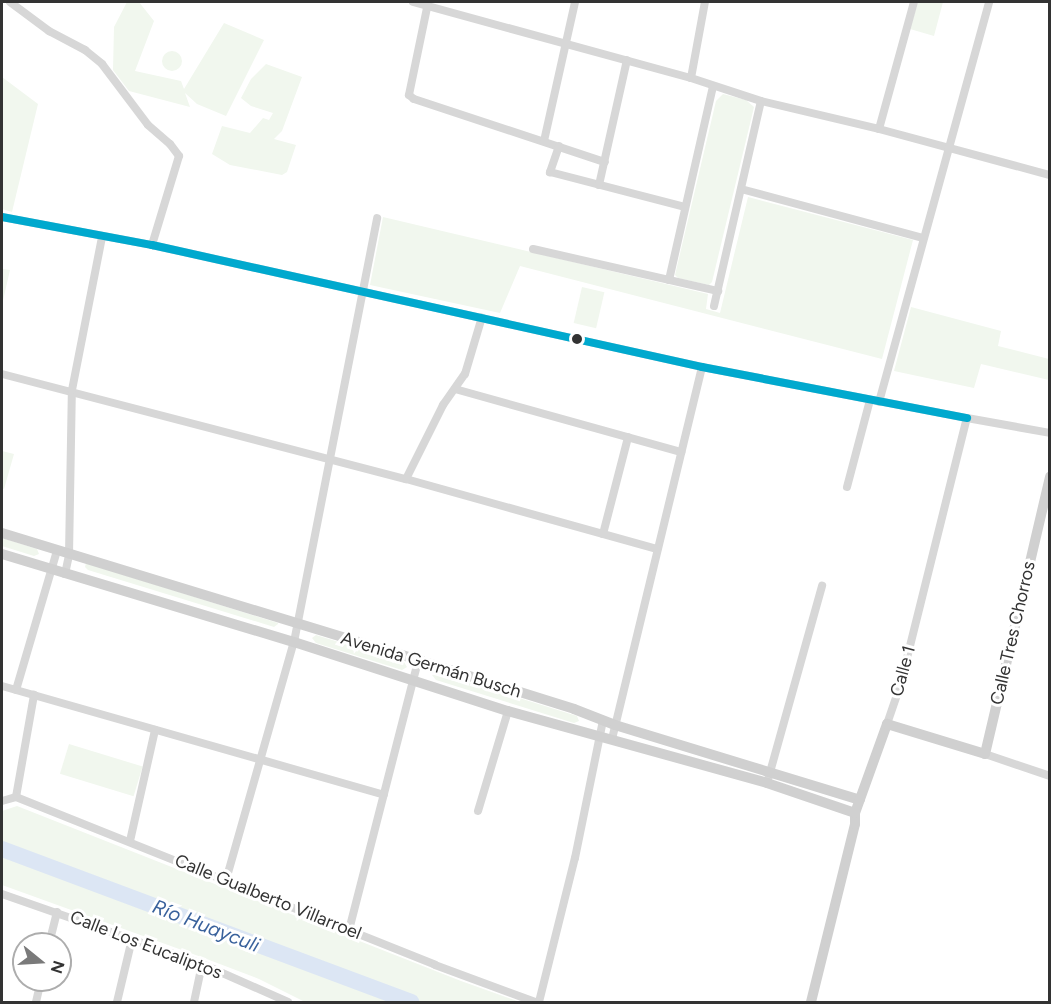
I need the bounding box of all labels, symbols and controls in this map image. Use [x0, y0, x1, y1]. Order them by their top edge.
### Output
unlabelled marker [571, 333, 583, 345]
street label: Calle Tres Chorros [986, 559, 1040, 707]
street label: Avenida Germán Busch [338, 627, 524, 703]
street label: Calle 1 [886, 643, 920, 699]
street label: Calle Gualberto Villarroel [171, 850, 365, 944]
water label: Río Huayculi [149, 895, 263, 957]
street label: Calle Los Eucaliptos [67, 906, 225, 984]
north arrow [12, 932, 72, 992]
text: N [47, 958, 69, 976]

